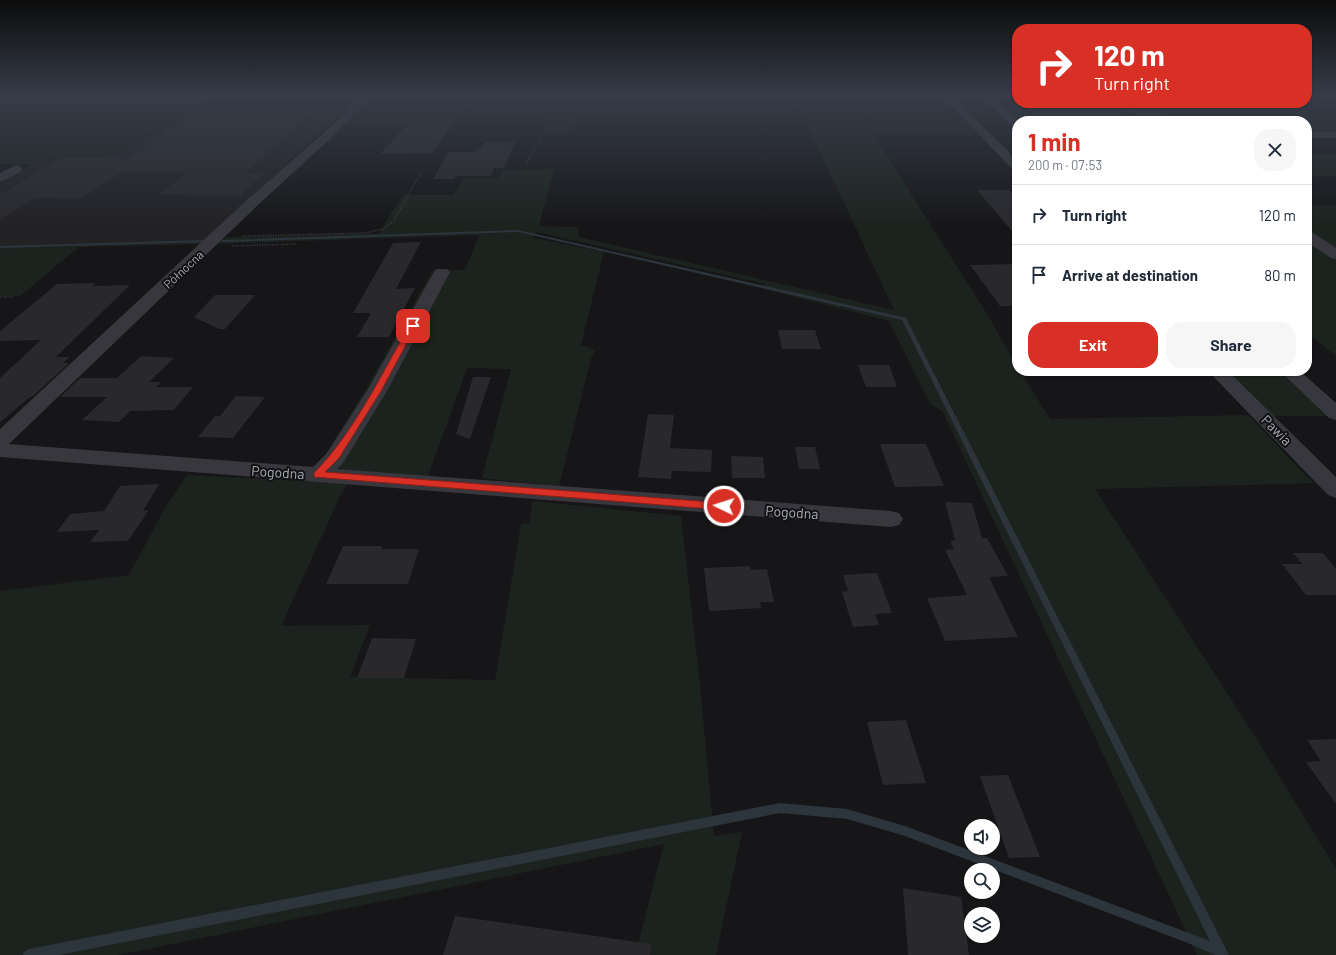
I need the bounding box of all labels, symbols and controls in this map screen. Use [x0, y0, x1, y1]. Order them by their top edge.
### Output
text: 120 m [1094, 38, 1165, 72]
icon: right [1028, 40, 1080, 92]
text: Turn right [1094, 72, 1170, 94]
text: 1 min [1028, 127, 1081, 156]
button: close [1254, 129, 1296, 171]
text: 200 m · 07:53 [1028, 157, 1102, 173]
icon: right [1028, 204, 1050, 226]
text: Turn right [1062, 206, 1127, 224]
text: 120 m [1259, 206, 1296, 224]
street label: Północna [160, 247, 206, 291]
icon: arrive [1028, 264, 1050, 286]
text: Arrive at destination [1062, 266, 1198, 284]
text: 80 m [1264, 266, 1296, 284]
pin [396, 309, 430, 343]
icon: arrive [402, 315, 424, 337]
button: Exit [1028, 322, 1158, 368]
button: Share [1166, 322, 1296, 368]
street label: Pawia [1258, 411, 1296, 449]
street label: Pogodna [251, 462, 305, 482]
position arrow [703, 485, 745, 527]
street label: Pogodna [765, 502, 819, 522]
map controls [964, 819, 1000, 943]
button: sound [964, 819, 1000, 855]
button: search [964, 863, 1000, 899]
button: layers [964, 907, 1000, 943]

